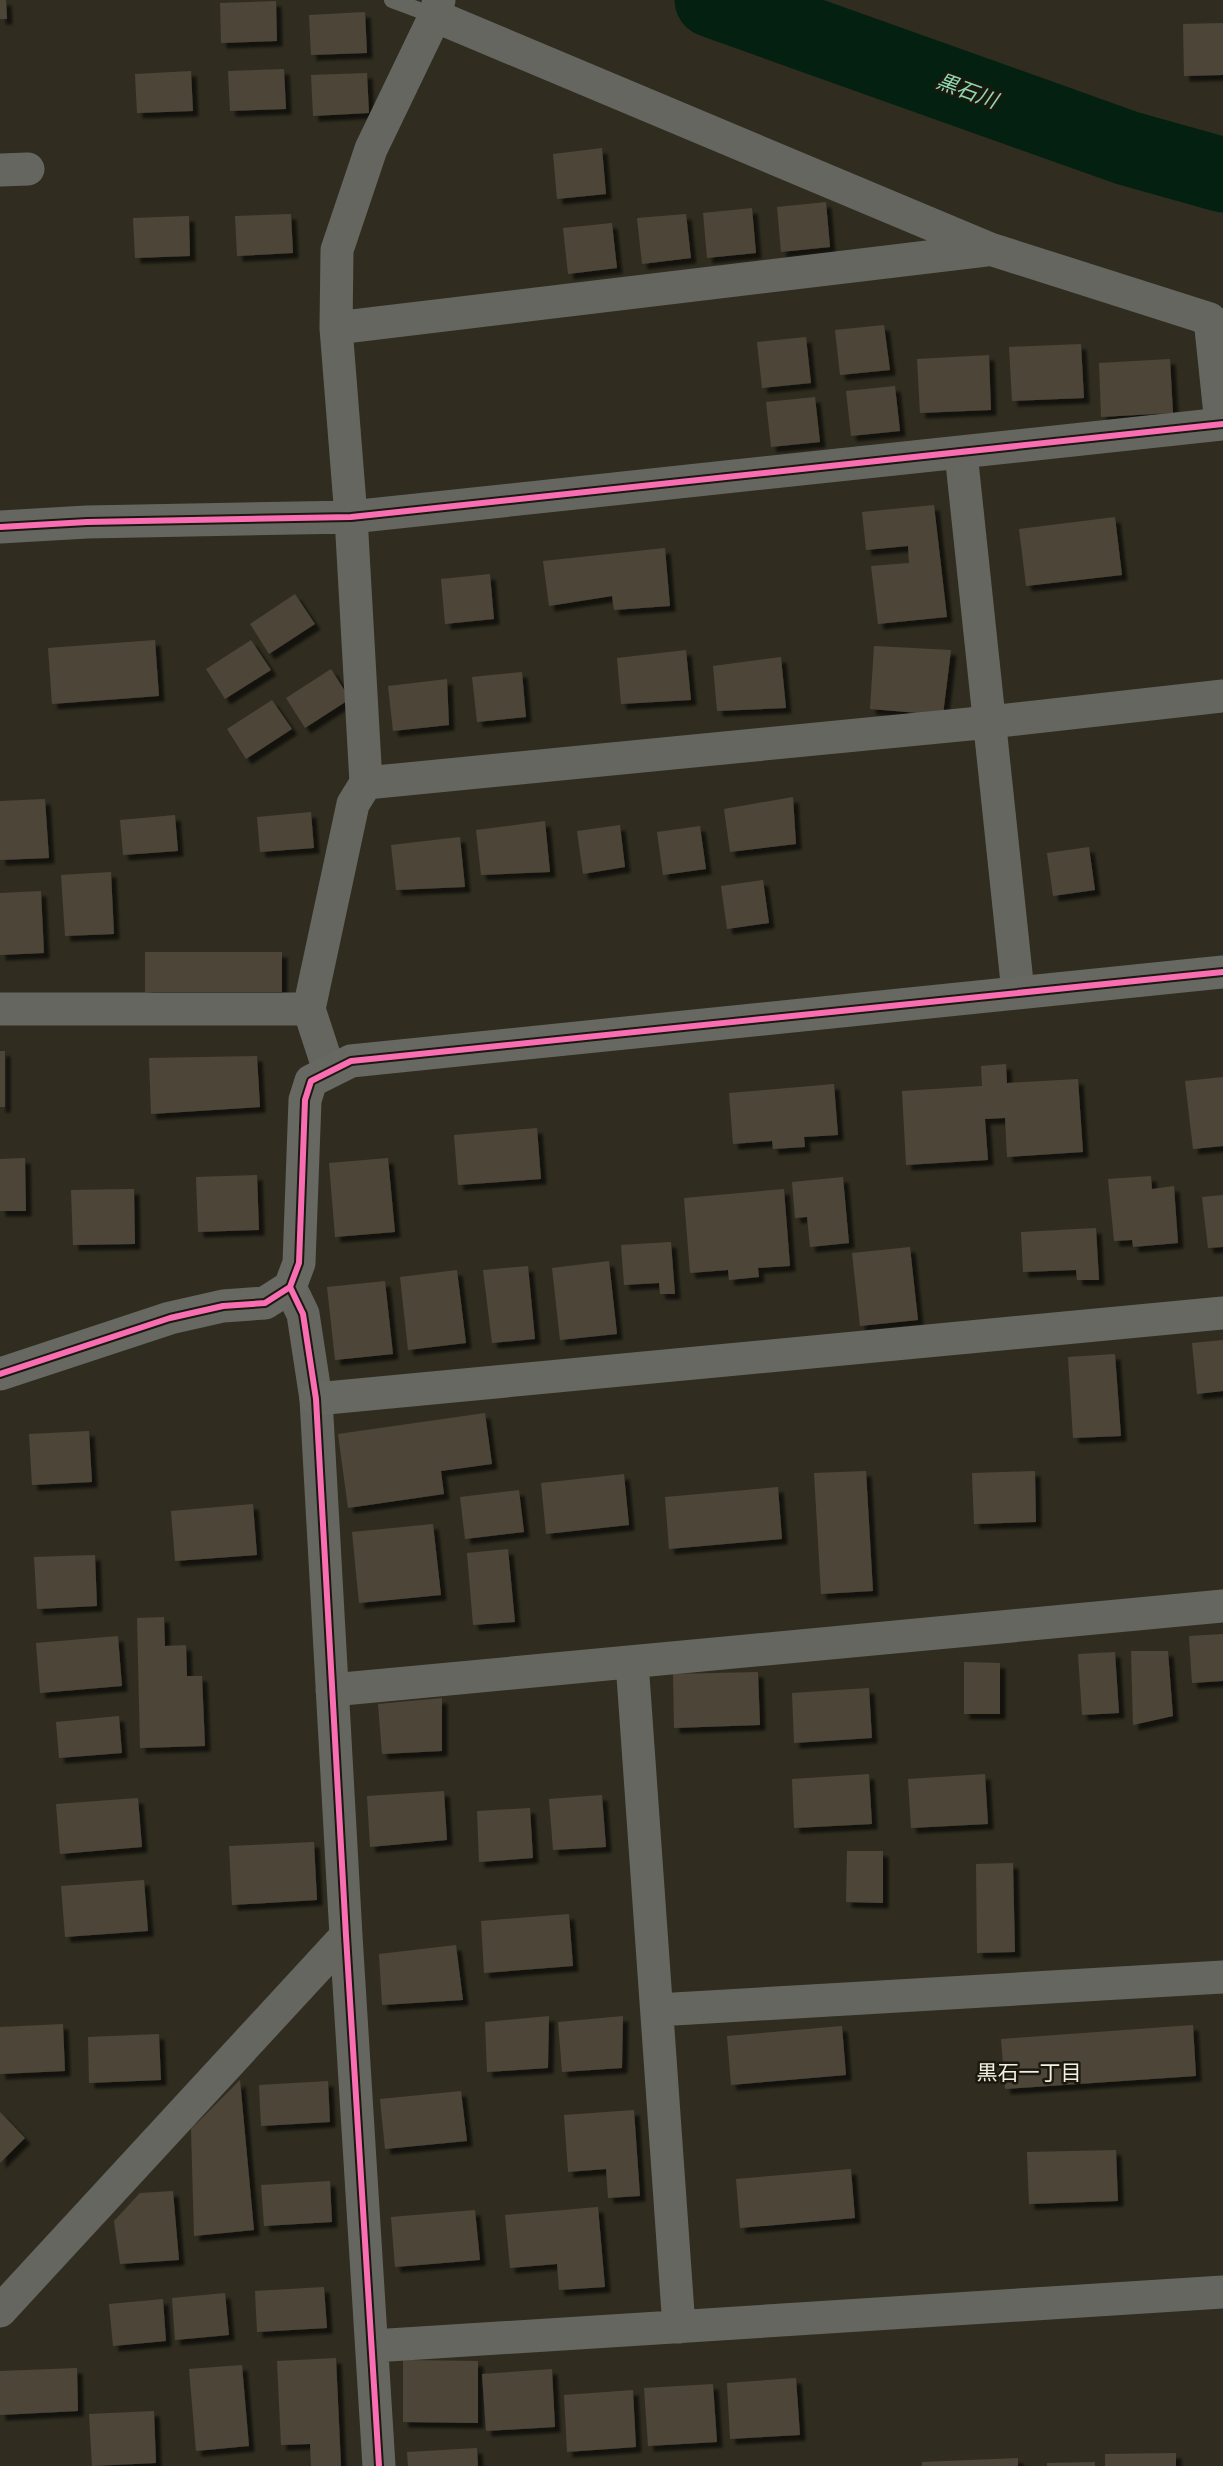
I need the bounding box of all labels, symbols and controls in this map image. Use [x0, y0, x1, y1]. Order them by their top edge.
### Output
water label: 黒石川 [933, 67, 1003, 116]
district label: 黒石一丁目 [977, 2059, 1082, 2087]

